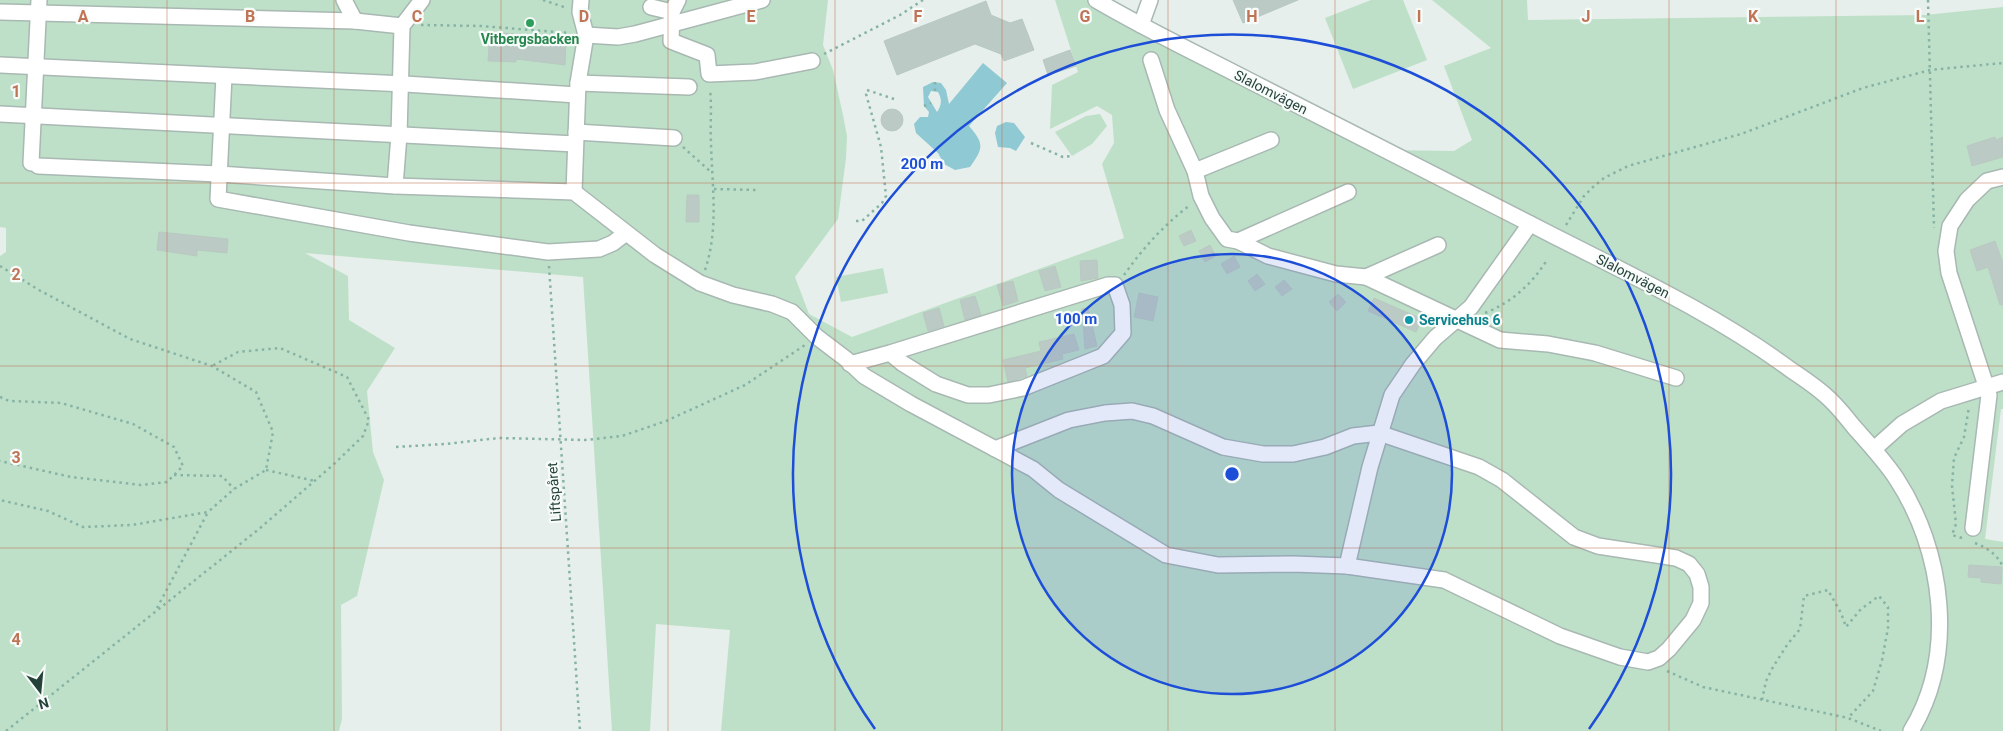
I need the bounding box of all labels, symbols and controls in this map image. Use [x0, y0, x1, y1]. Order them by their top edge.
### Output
text: A [78, 7, 89, 26]
text: B [245, 7, 255, 26]
text: C [412, 7, 422, 26]
text: D [579, 7, 589, 26]
text: E [747, 7, 756, 26]
text: F [914, 7, 923, 26]
text: G [1080, 7, 1091, 26]
text: H [1246, 7, 1258, 26]
text: I [1417, 7, 1421, 26]
text: J [1582, 7, 1590, 26]
text: K [1748, 7, 1759, 26]
text: L [1916, 7, 1925, 26]
marker: Vitbergsbacken [524, 17, 536, 29]
place label: Vitbergsbacken [481, 31, 579, 47]
street label: Slalomvägen [1232, 67, 1310, 117]
text: 1 [11, 82, 21, 101]
text: 200 m [901, 155, 943, 173]
street label: Slalomvägen [1594, 251, 1672, 301]
text: 2 [11, 265, 21, 284]
text: 100 m [1055, 310, 1097, 328]
place label: Servicehus 6 [1419, 312, 1500, 328]
marker: Servicehus 6 [1403, 314, 1415, 326]
text: 3 [11, 448, 21, 467]
street label: Liftspåret [544, 461, 564, 522]
centre of rings [1223, 465, 1241, 483]
text: 4 [11, 630, 21, 649]
north arrow [15, 666, 65, 716]
text: N [37, 694, 51, 713]

